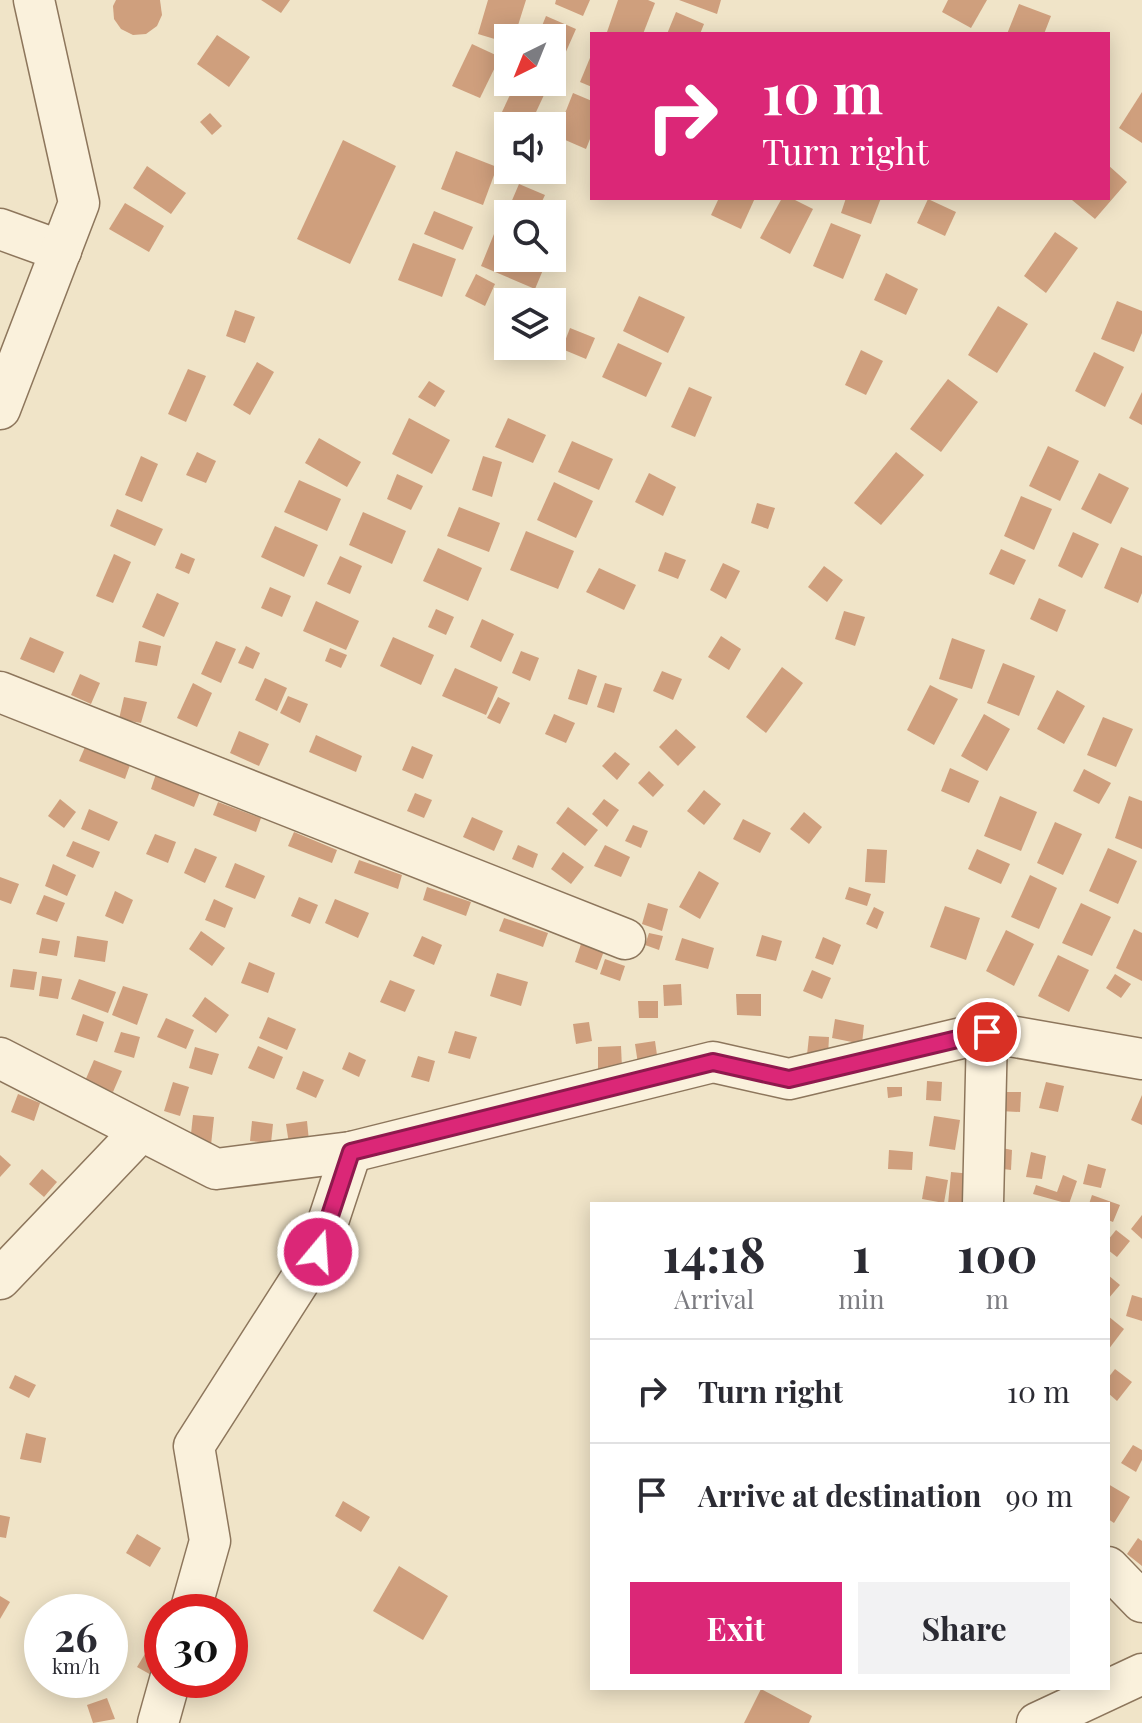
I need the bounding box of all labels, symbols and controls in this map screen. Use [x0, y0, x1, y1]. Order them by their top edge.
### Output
north arrow [494, 24, 566, 96]
map controls [494, 24, 566, 360]
text: 10 m [762, 54, 883, 129]
icon: right [630, 64, 734, 168]
button: sound [494, 112, 566, 184]
text: Turn right [762, 126, 929, 174]
button: search [494, 200, 566, 272]
button: layers [494, 288, 566, 360]
pin [953, 998, 1021, 1066]
icon: arrive [965, 1010, 1009, 1054]
position arrow [276, 1210, 360, 1294]
text: 14:18 [663, 1221, 766, 1285]
text: 1 [852, 1221, 871, 1285]
text: 100 [957, 1221, 1037, 1285]
text: Arrival [674, 1281, 754, 1316]
text: min [838, 1281, 884, 1316]
text: m [986, 1281, 1009, 1316]
icon: right [630, 1369, 674, 1413]
text: Turn right [698, 1371, 843, 1411]
text: 10 m [1007, 1371, 1070, 1411]
icon: arrive [630, 1473, 674, 1517]
text: Arrive at destination [698, 1475, 981, 1515]
text: 90 m [1005, 1475, 1073, 1515]
button: Exit [630, 1582, 842, 1674]
button: Share [858, 1582, 1070, 1674]
speed limit sign: 30 [144, 1594, 248, 1698]
text: 26 [54, 1609, 98, 1662]
text: km/h [52, 1652, 100, 1679]

